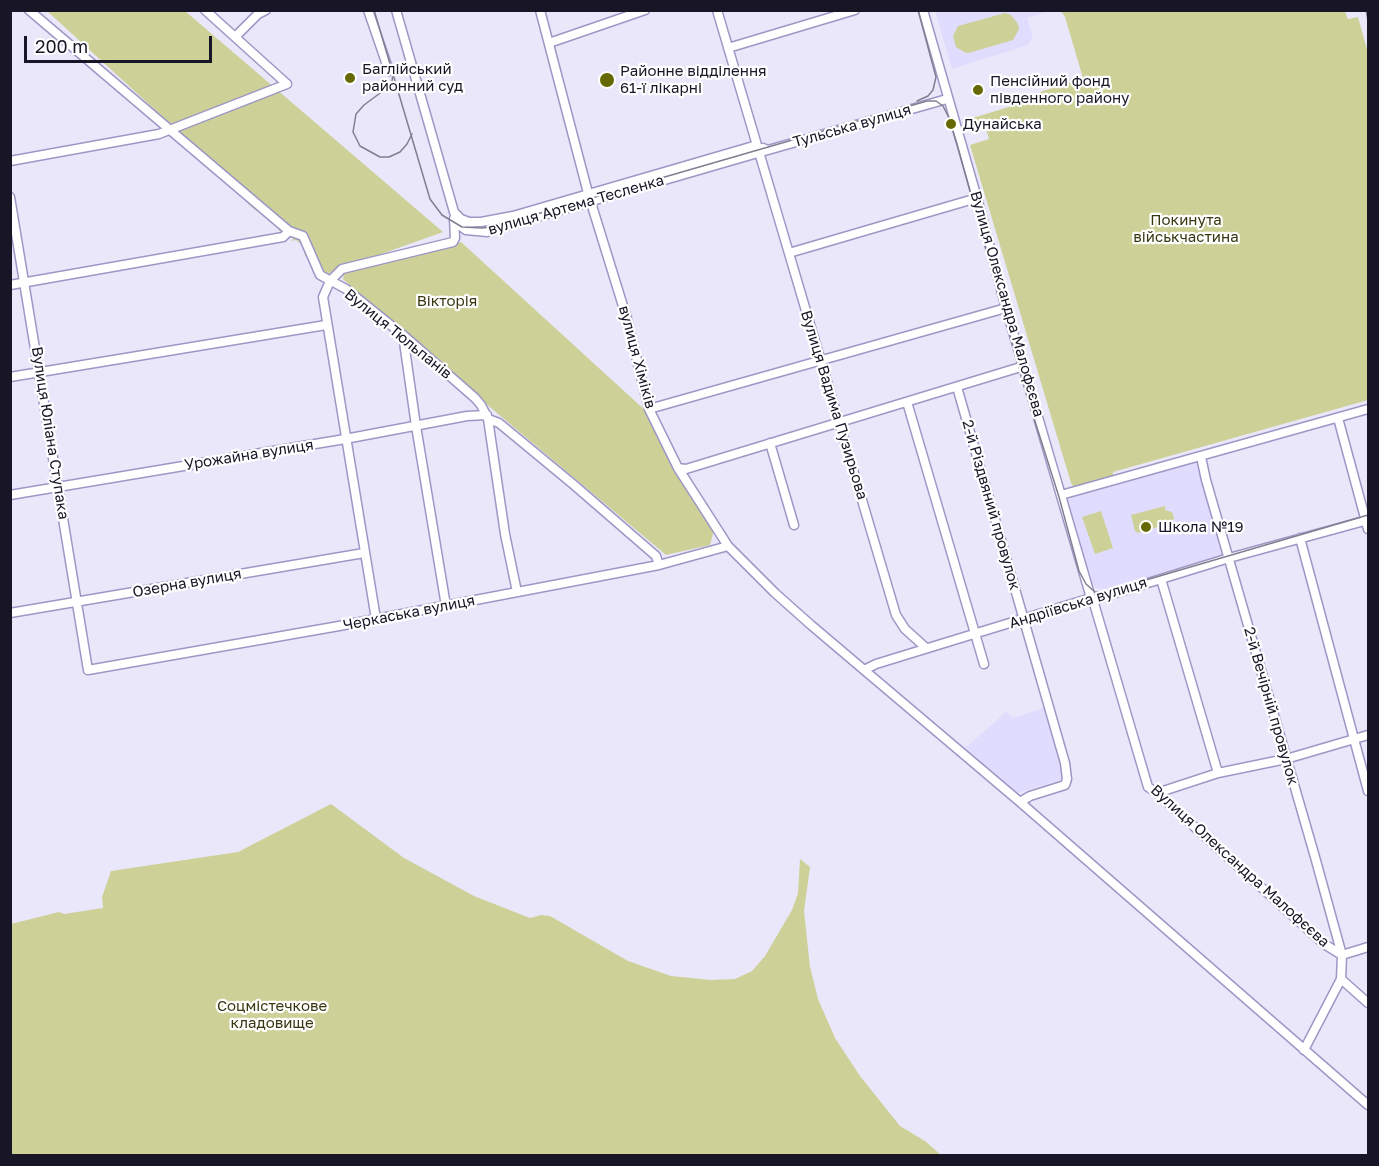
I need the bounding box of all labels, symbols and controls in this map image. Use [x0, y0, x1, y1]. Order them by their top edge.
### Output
scale bar [27, 24, 214, 62]
text: 200 m [35, 35, 88, 57]
place label: Баглійський районний суд [362, 60, 463, 95]
place label: Районне відділення 61-ї лікарні [620, 62, 767, 97]
marker: Баглійський районний суд [343, 71, 357, 85]
marker: Районне відділення 61-ї лікарні [598, 71, 616, 89]
place label: Пенсійний фонд південного району [990, 72, 1129, 107]
marker: Пенсійний фонд південного району [971, 83, 985, 97]
street label: Тульська вулиця [791, 101, 913, 151]
place label: Дунайська [963, 115, 1042, 133]
marker: Дунайська [944, 117, 958, 131]
street label: вулиця Артема Тесленка [486, 171, 666, 239]
street label: Вулиця Олександра Малофєєва [966, 189, 1048, 419]
park label: Покинута військчастина [1133, 211, 1239, 246]
street label: Вулиця Тюльпанів [341, 285, 455, 383]
park label: Вікторія [417, 292, 477, 310]
street label: вулиця Хіміків [615, 304, 659, 410]
street label: Вулиця Вадима Пузирьова [797, 308, 871, 502]
street label: Вулиця Юліана Ступака [27, 345, 73, 521]
street label: 2-й Різдвяний провулок [958, 418, 1024, 592]
street label: Урожайна вулиця [183, 436, 315, 474]
place label: Школа №19 [1158, 518, 1243, 536]
marker: Школа №19 [1139, 520, 1153, 534]
street label: Озерна вулиця [131, 565, 243, 601]
street label: Андріївська вулиця [1007, 573, 1149, 633]
street label: Черкаська вулиця [342, 591, 476, 635]
street label: 2-й Вечірній провулок [1240, 625, 1302, 787]
street label: Вулиця Олександра Малофєєва [1147, 781, 1333, 951]
park label: Соцмістечкове кладовище [217, 997, 327, 1032]

